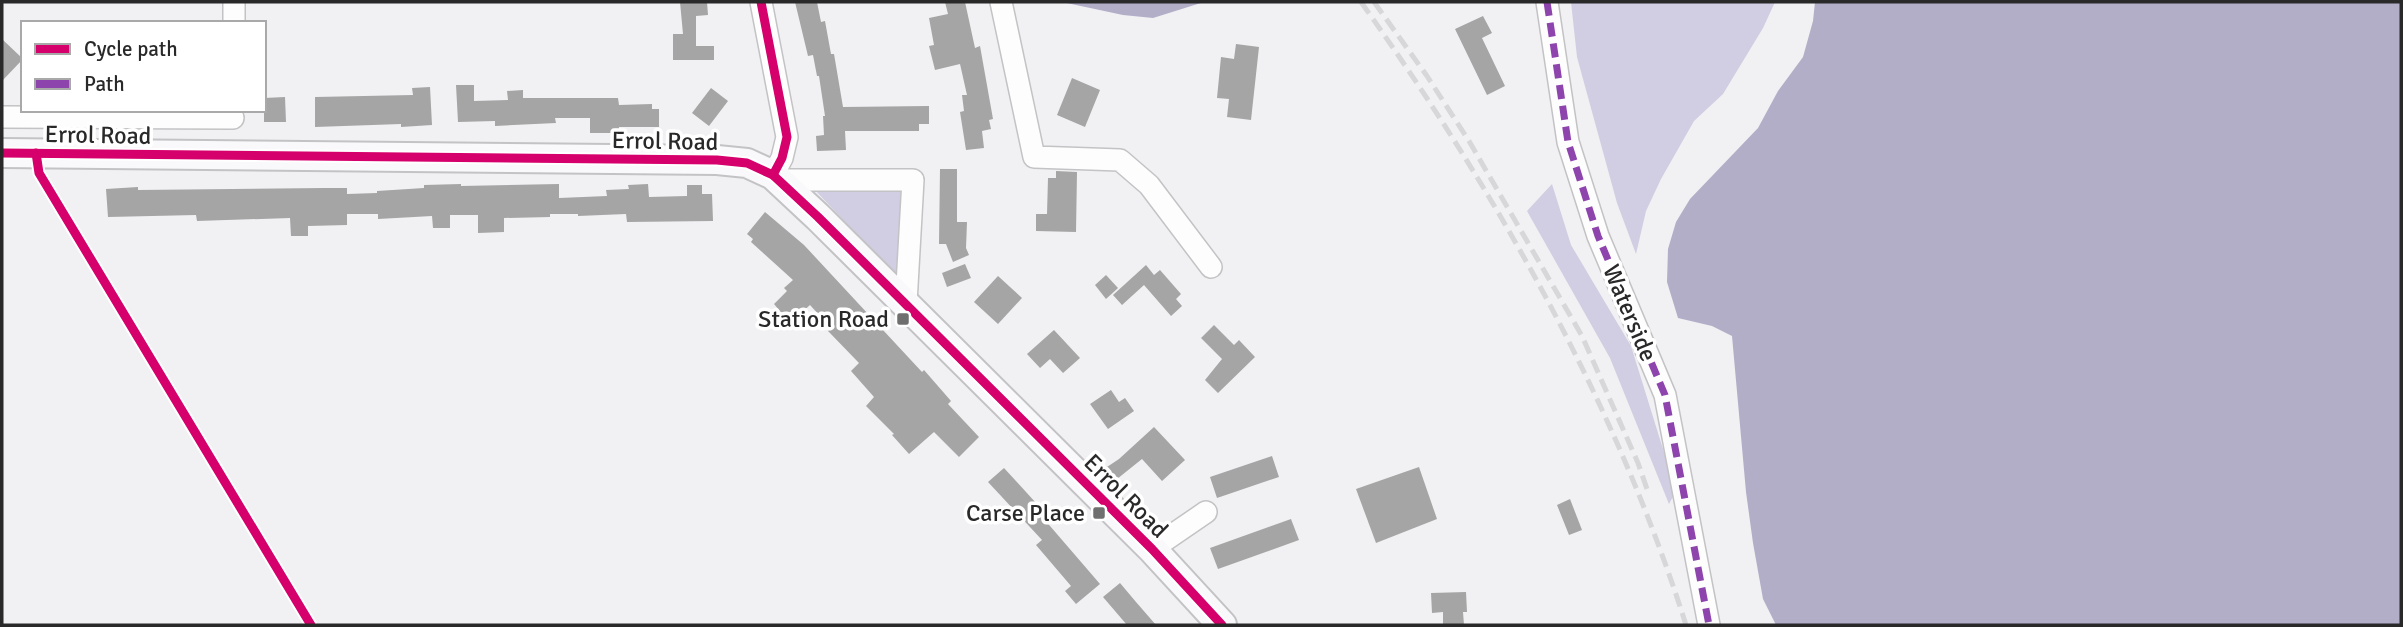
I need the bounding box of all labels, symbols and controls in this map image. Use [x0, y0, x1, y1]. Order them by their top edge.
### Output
legend [21, 21, 266, 112]
text: Cycle path [84, 36, 178, 62]
text: Path [84, 71, 125, 97]
street label: Errol Road [44, 119, 152, 151]
street label: Errol Road [611, 125, 719, 157]
street label: Waterside [1596, 260, 1664, 366]
place label: Station Road [758, 304, 889, 334]
marker: Station Road [895, 311, 911, 327]
street label: Errol Road [1078, 448, 1174, 544]
place label: Carse Place [966, 498, 1085, 528]
marker: Carse Place [1091, 505, 1107, 521]

